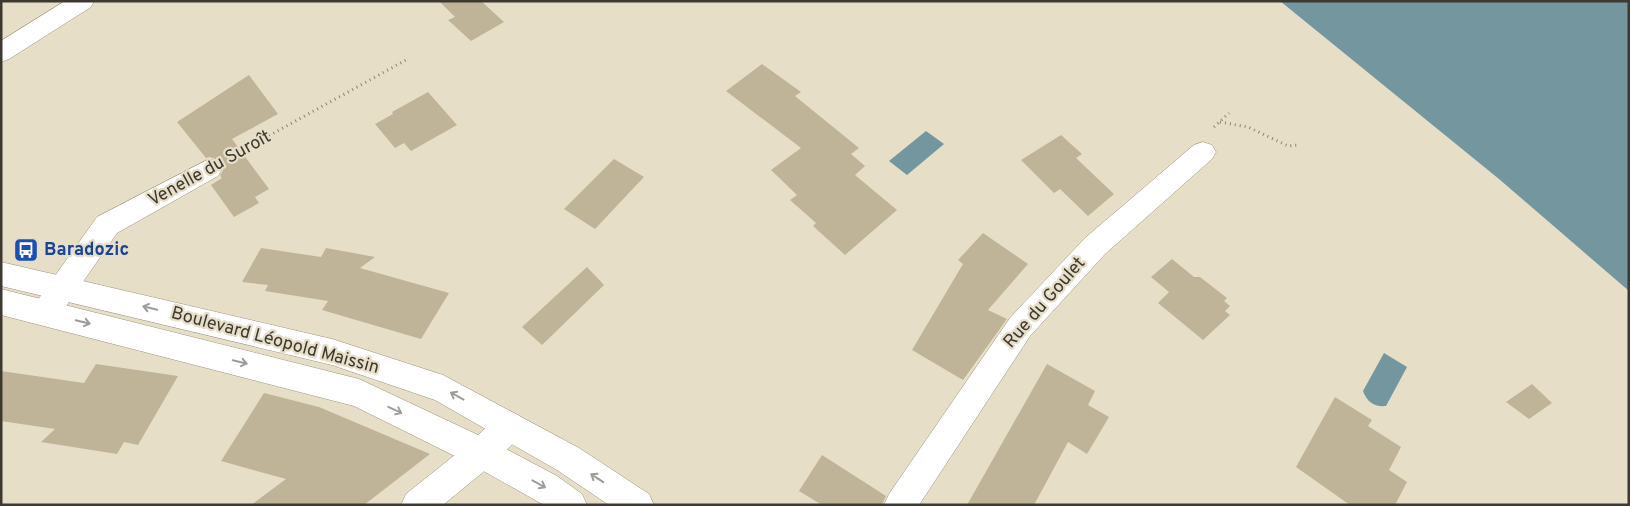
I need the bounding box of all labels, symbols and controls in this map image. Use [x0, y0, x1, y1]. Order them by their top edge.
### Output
street label: Venelle du Suroît [145, 126, 275, 212]
bus stop icon: Baradozic [13, 237, 39, 263]
place label: Baradozic [44, 239, 129, 262]
street label: Rue du Goulet [999, 253, 1091, 353]
street label: Boulevard Léopold Maissin [168, 302, 382, 380]
one-way arrow [142, 303, 158, 312]
one-way arrow [74, 318, 90, 327]
one-way arrow [232, 358, 248, 368]
one-way arrow [450, 391, 464, 401]
one-way arrow [387, 405, 402, 415]
one-way arrow [590, 473, 604, 483]
one-way arrow [532, 479, 547, 489]

